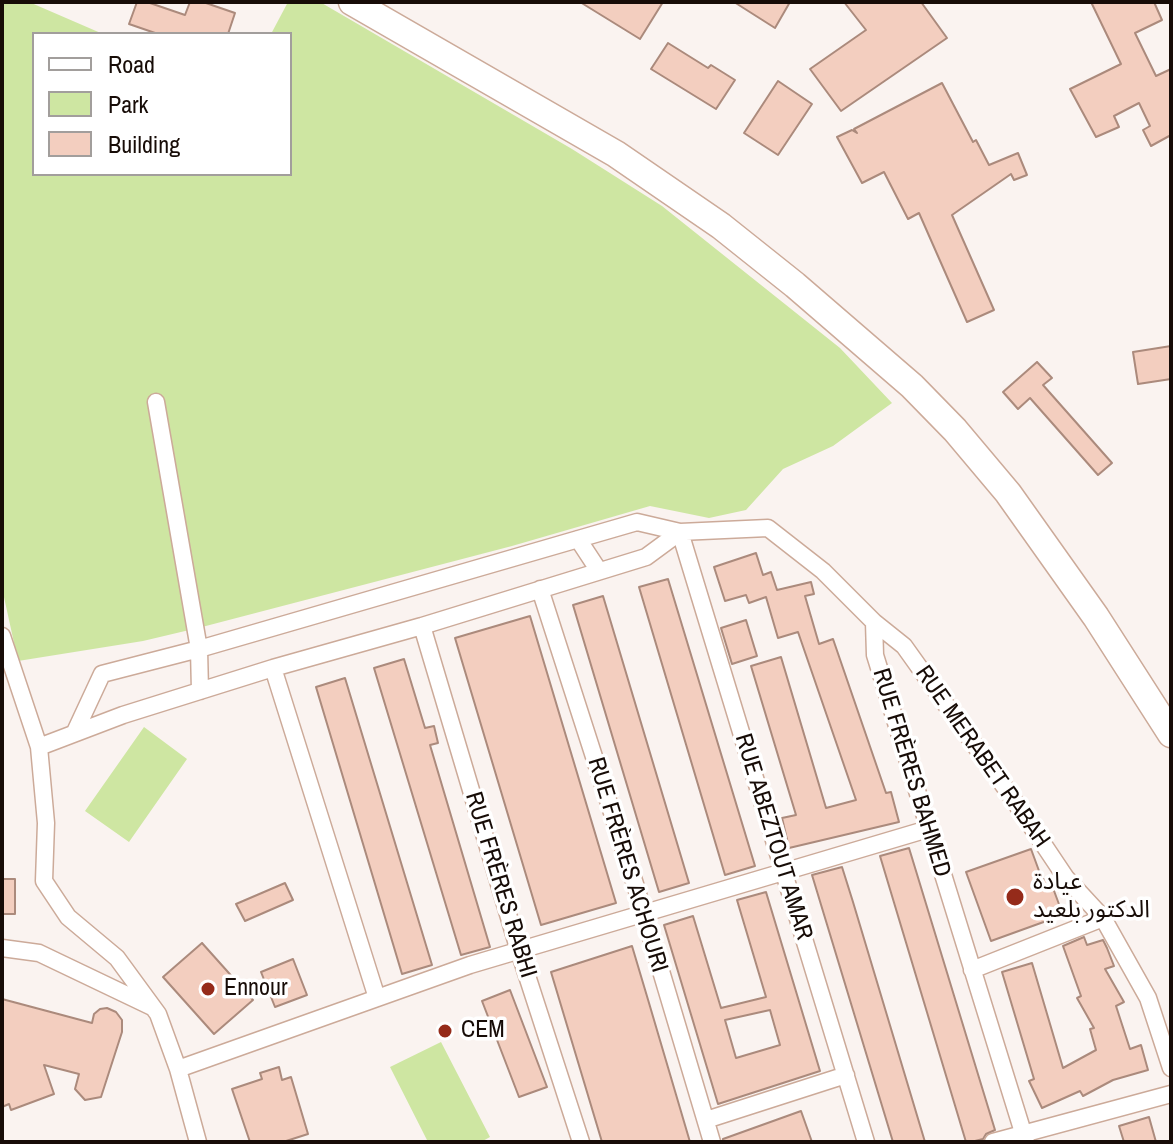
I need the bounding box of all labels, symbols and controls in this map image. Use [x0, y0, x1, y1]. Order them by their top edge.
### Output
legend [32, 32, 292, 176]
text: Road [108, 48, 155, 80]
text: Park [108, 88, 148, 120]
text: Building [108, 128, 180, 160]
street label: RUE MERABET RABAH [908, 661, 1056, 853]
street label: RUE FRÈRES BAHMED [866, 665, 956, 881]
street label: RUE ABEZTOUT AMAR [728, 730, 818, 944]
street label: RUE FRÈRES ACHOURI [581, 754, 673, 976]
street label: RUE FRÈRES RABHI [458, 789, 542, 981]
place label: عيادة الدكتور بلعيد [1033, 869, 1150, 925]
marker: عيادة الدكتور بلعيد [1004, 886, 1026, 908]
place label: Ennour [224, 975, 287, 1003]
marker: Ennour [199, 980, 217, 998]
place label: CEM [461, 1017, 505, 1045]
marker: CEM [436, 1022, 454, 1040]

